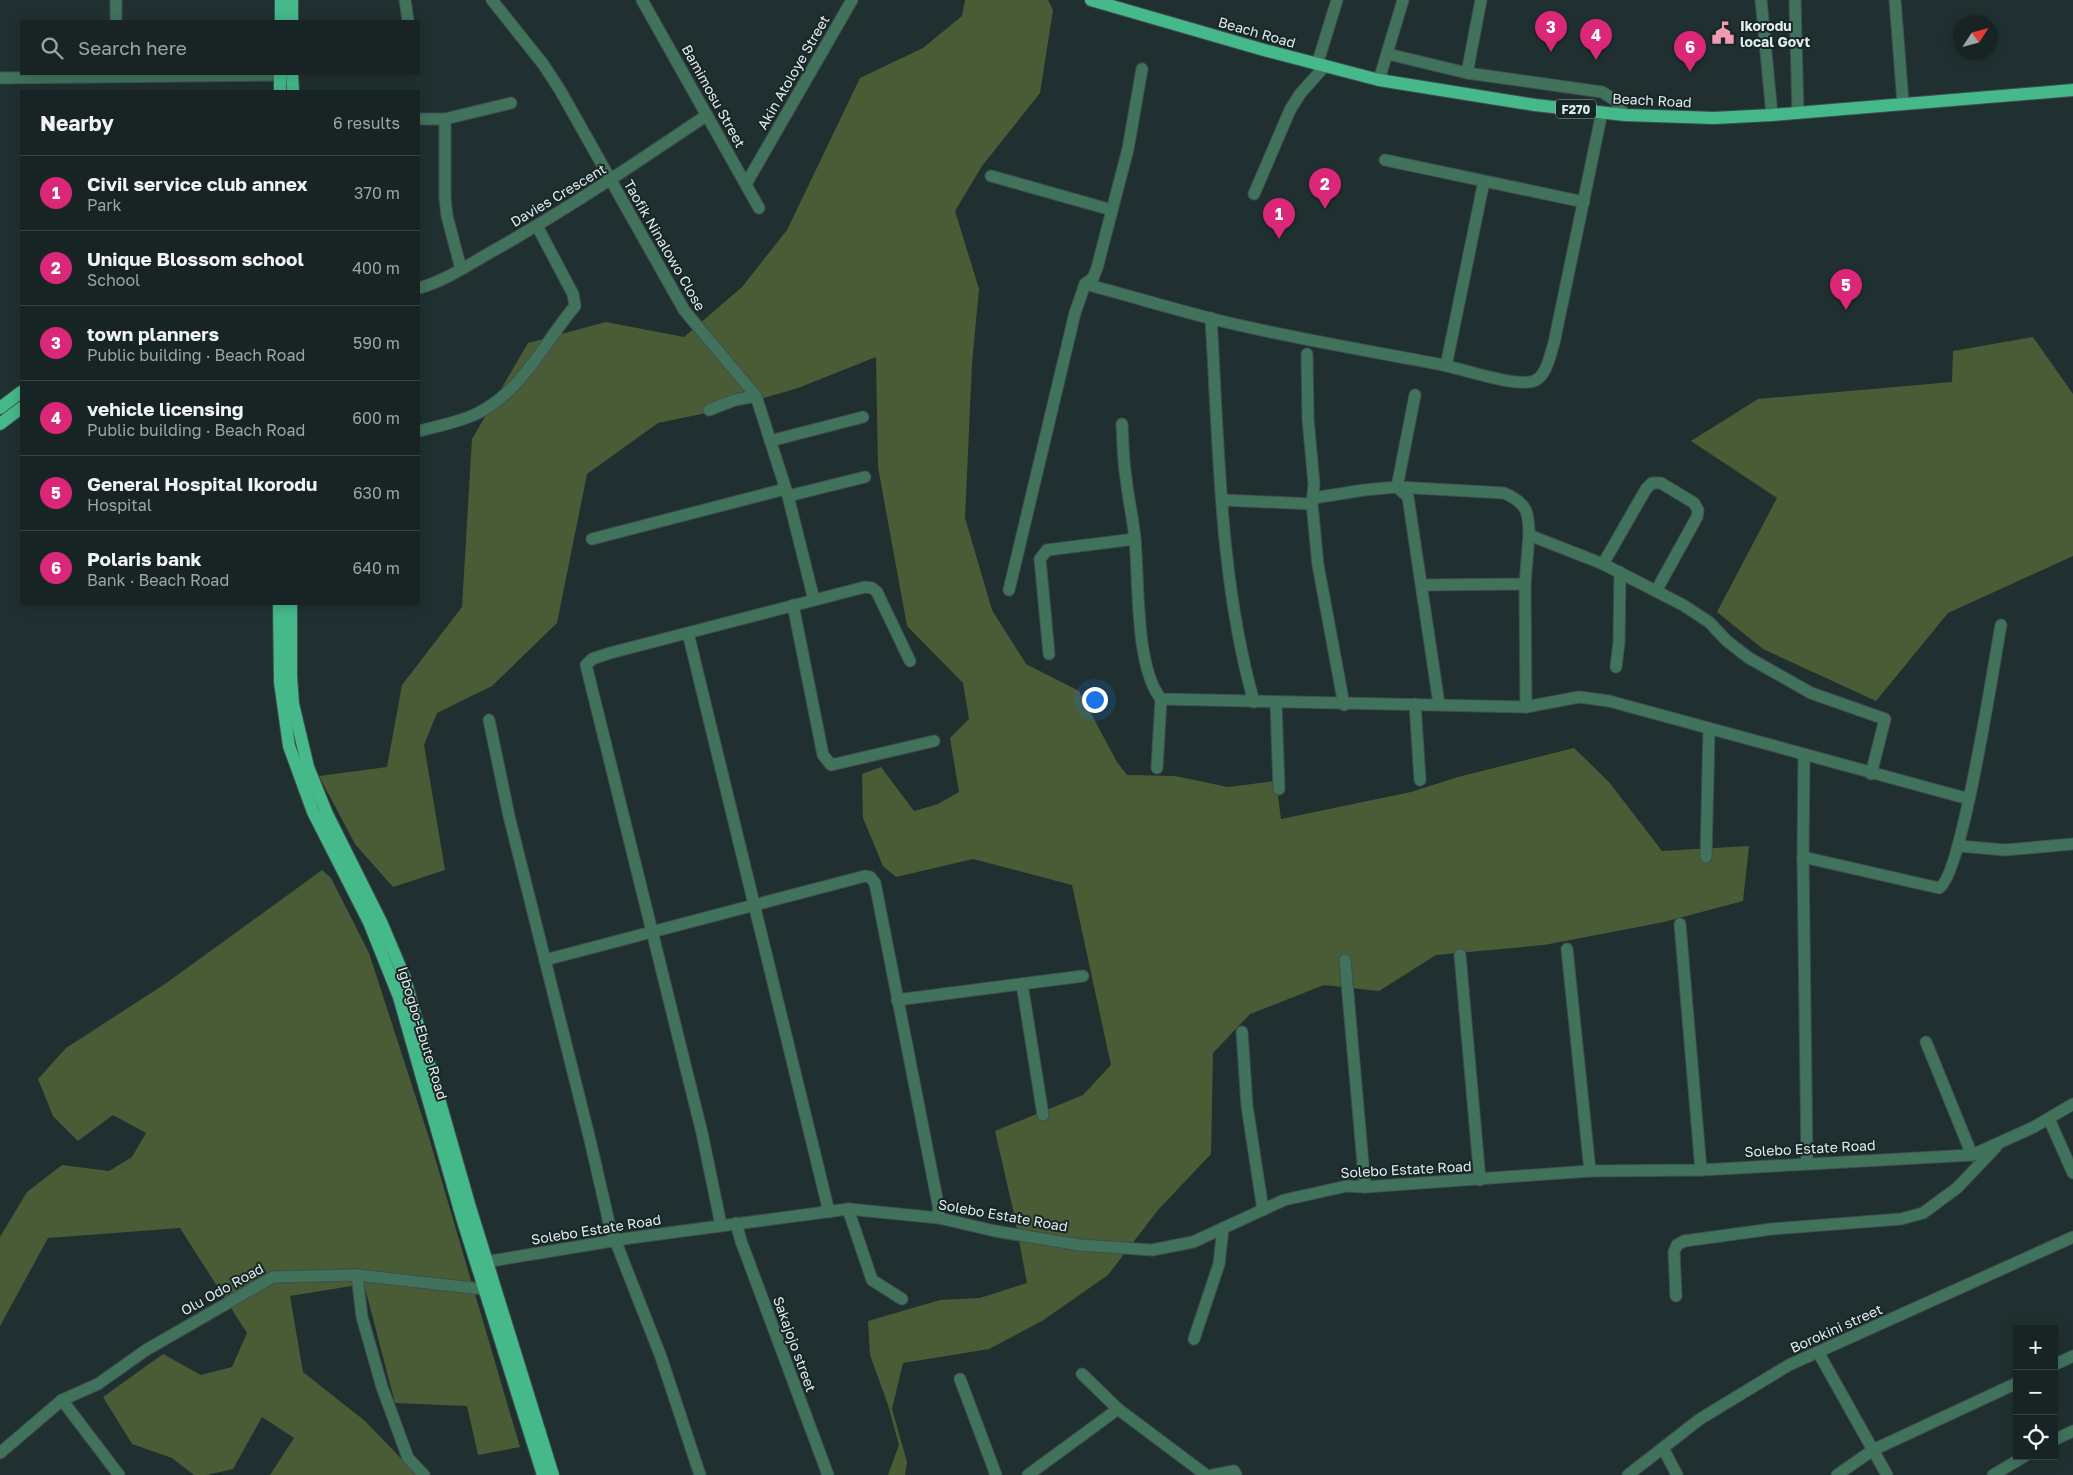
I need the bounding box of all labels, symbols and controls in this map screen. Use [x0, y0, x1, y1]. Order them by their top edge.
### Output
pin: 3 [1535, 11, 1567, 52]
street label: Akin Atoloye Street [753, 12, 833, 132]
street label: Beach Road [1216, 13, 1298, 51]
north arrow [1953, 15, 1998, 60]
place label: Ikorodu local Govt [1740, 17, 1810, 50]
pin: 4 [1580, 19, 1612, 60]
search box [20, 20, 420, 75]
public building icon: Ikorodu local Govt [1710, 20, 1736, 46]
pin: 6 [1674, 31, 1706, 72]
icon: search [38, 34, 66, 62]
text: Search here [78, 36, 187, 59]
street label: Bamimosu Street [679, 42, 749, 150]
street label: Beach Road [1612, 89, 1692, 111]
road number: F270 [1556, 100, 1596, 118]
text: Nearby [40, 110, 114, 136]
text: 6 results [333, 113, 400, 133]
street label: Davies Crescent [507, 160, 609, 230]
pin: 2 [1309, 168, 1341, 209]
text: Civil service club annex [87, 172, 308, 195]
street label: Taofik Ninalowo Close [621, 177, 709, 313]
text: 1 [52, 183, 60, 203]
text: 370 m [354, 183, 400, 203]
text: Park [87, 195, 122, 215]
pin: 1 [1263, 198, 1295, 239]
text: Unique Blossom school [87, 247, 304, 270]
text: 2 [51, 258, 61, 278]
text: 400 m [352, 258, 400, 278]
pin: 5 [1830, 269, 1862, 310]
text: School [87, 270, 140, 290]
text: town planners [87, 322, 219, 345]
text: 3 [51, 333, 61, 353]
text: 590 m [353, 333, 400, 353]
text: Public building · Beach Road [87, 345, 305, 365]
text: vehicle licensing [87, 397, 243, 420]
text: 4 [51, 408, 61, 428]
text: 600 m [352, 408, 400, 428]
text: Public building · Beach Road [87, 420, 305, 440]
text: General Hospital Ikorodu [87, 472, 317, 495]
text: 5 [51, 483, 61, 503]
text: 630 m [353, 483, 400, 503]
text: Hospital [87, 495, 152, 515]
text: Polaris bank [87, 547, 202, 570]
text: 6 [51, 558, 61, 578]
text: 640 m [352, 558, 400, 578]
text: Bank · Beach Road [87, 570, 229, 590]
your location [1082, 687, 1108, 713]
street label: Igbogbo-Ebute Road [395, 964, 451, 1102]
street label: Solebo Estate Road [1744, 1136, 1876, 1160]
street label: Solebo Estate Road [1340, 1157, 1472, 1181]
street label: Solebo Estate Road [937, 1195, 1069, 1235]
street label: Solebo Estate Road [530, 1210, 662, 1248]
street label: Olu Odo Road [178, 1259, 266, 1319]
street label: Sakajojo street [770, 1294, 820, 1394]
street label: Borokini street [1787, 1300, 1885, 1356]
map controls [2013, 1325, 2058, 1460]
button: + [2013, 1325, 2058, 1370]
button: − [2013, 1370, 2058, 1415]
button: locate [2013, 1415, 2058, 1460]

